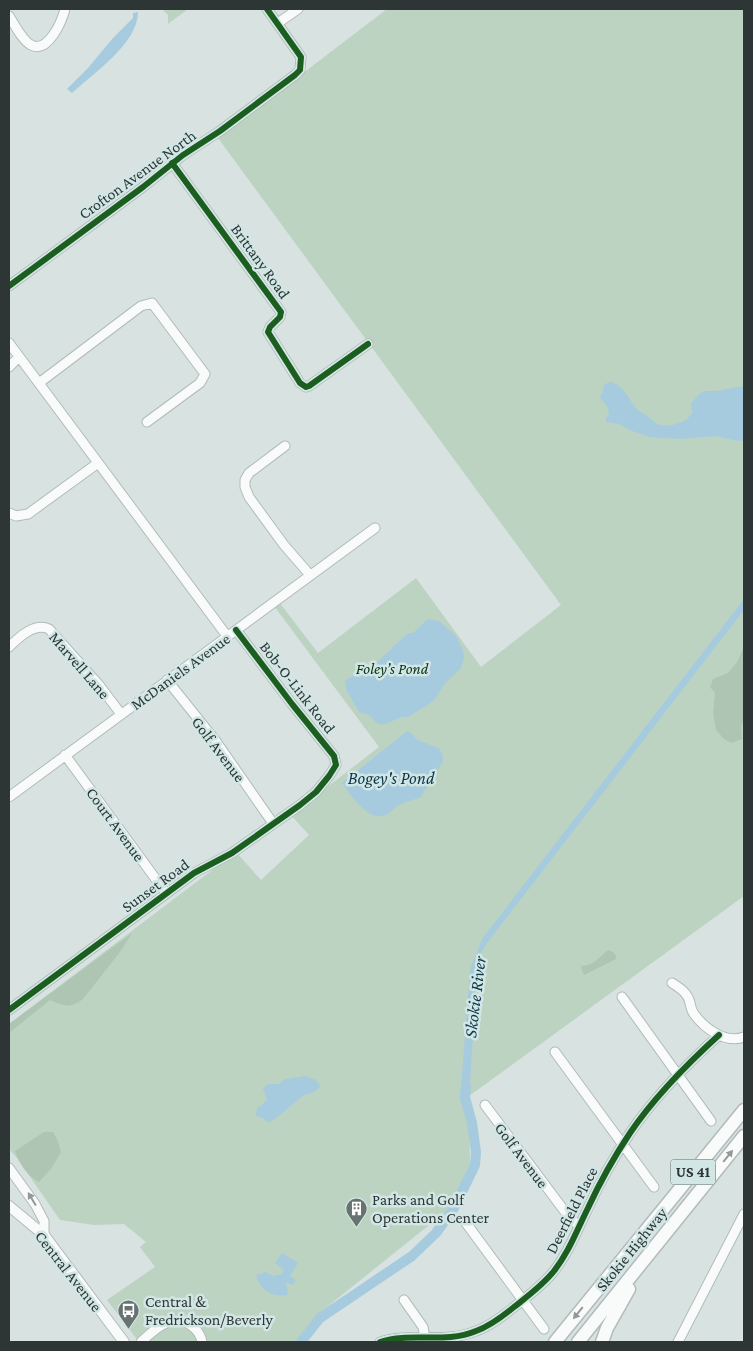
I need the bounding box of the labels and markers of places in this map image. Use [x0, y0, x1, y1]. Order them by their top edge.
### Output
place label: Parks and Golf Operations Center [372, 1191, 489, 1227]
building icon: Parks and Golf Operations Center [344, 1196, 368, 1227]
place label: Central & Fredrickson/Beverly [145, 1293, 274, 1329]
bus stop icon: Central & Fredrickson/Beverly [117, 1298, 141, 1329]

